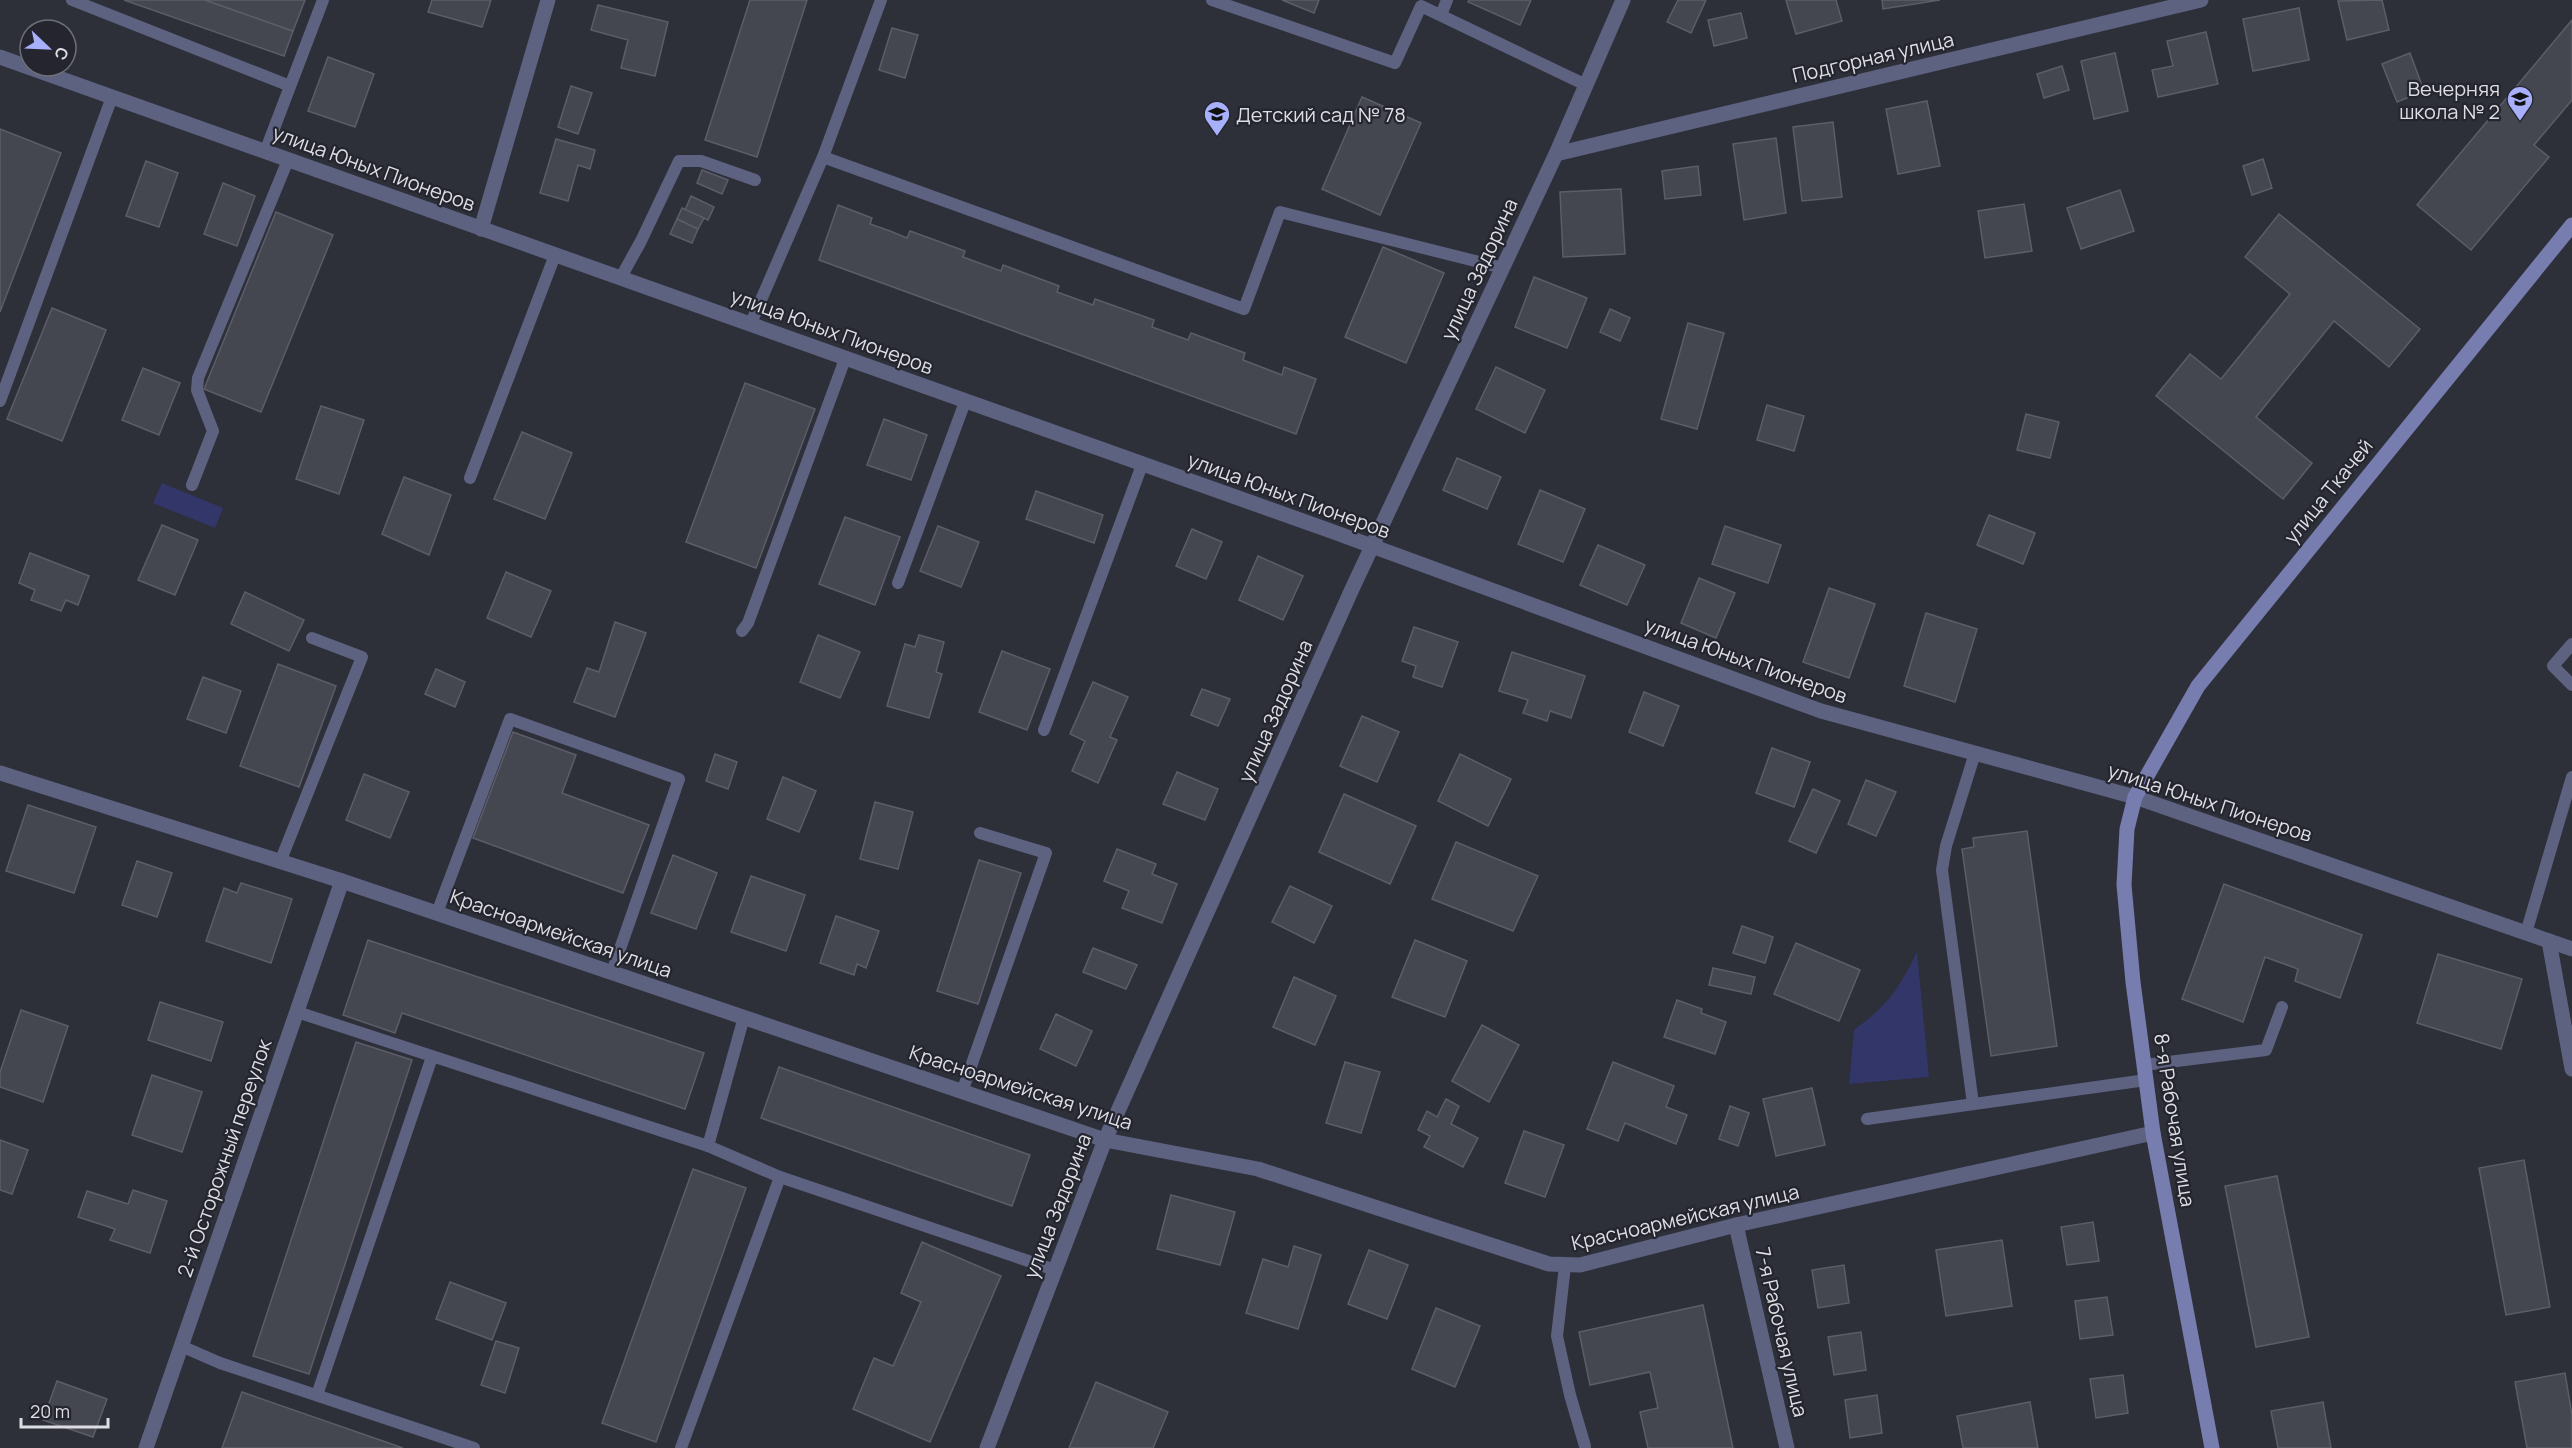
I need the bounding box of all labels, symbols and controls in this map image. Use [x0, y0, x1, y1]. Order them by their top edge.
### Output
north arrow [18, 18, 78, 78]
street label: Подгорная улица [1790, 25, 1956, 89]
text: С [49, 44, 74, 64]
place label: Вечерняя школа № 2 [2399, 75, 2500, 125]
school or university icon: Вечерняя школа № 2 [2505, 84, 2535, 122]
school or university icon: Детский сад № 78 [1202, 99, 1232, 137]
place label: Детский сад № 78 [1236, 101, 1406, 128]
street label: улица Юных Пионеров [269, 119, 479, 217]
street label: улица Задорина [1434, 194, 1524, 344]
street label: улица Юных Пионеров [727, 282, 937, 380]
street label: улица Ткачей [2277, 433, 2379, 549]
street label: улица Юных Пионеров [1184, 446, 1394, 544]
street label: улица Юных Пионеров [1641, 611, 1851, 709]
street label: улица Задорина [1231, 635, 1319, 787]
street label: улица Юных Пионеров [2104, 756, 2316, 848]
street label: Красноармейская улица [446, 882, 676, 984]
street label: 8-я Рабочая улица [2148, 1031, 2202, 1209]
street label: 2-й Осторожный переулок [171, 1034, 278, 1281]
street label: Красноармейская улица [906, 1038, 1136, 1136]
street label: улица Задорина [1017, 1130, 1097, 1282]
street label: Красноармейская улица [1568, 1178, 1802, 1256]
street label: 7-я Рабочая улица [1749, 1244, 1815, 1420]
scale bar [21, 1391, 108, 1429]
text: 20 m [30, 1399, 70, 1423]

